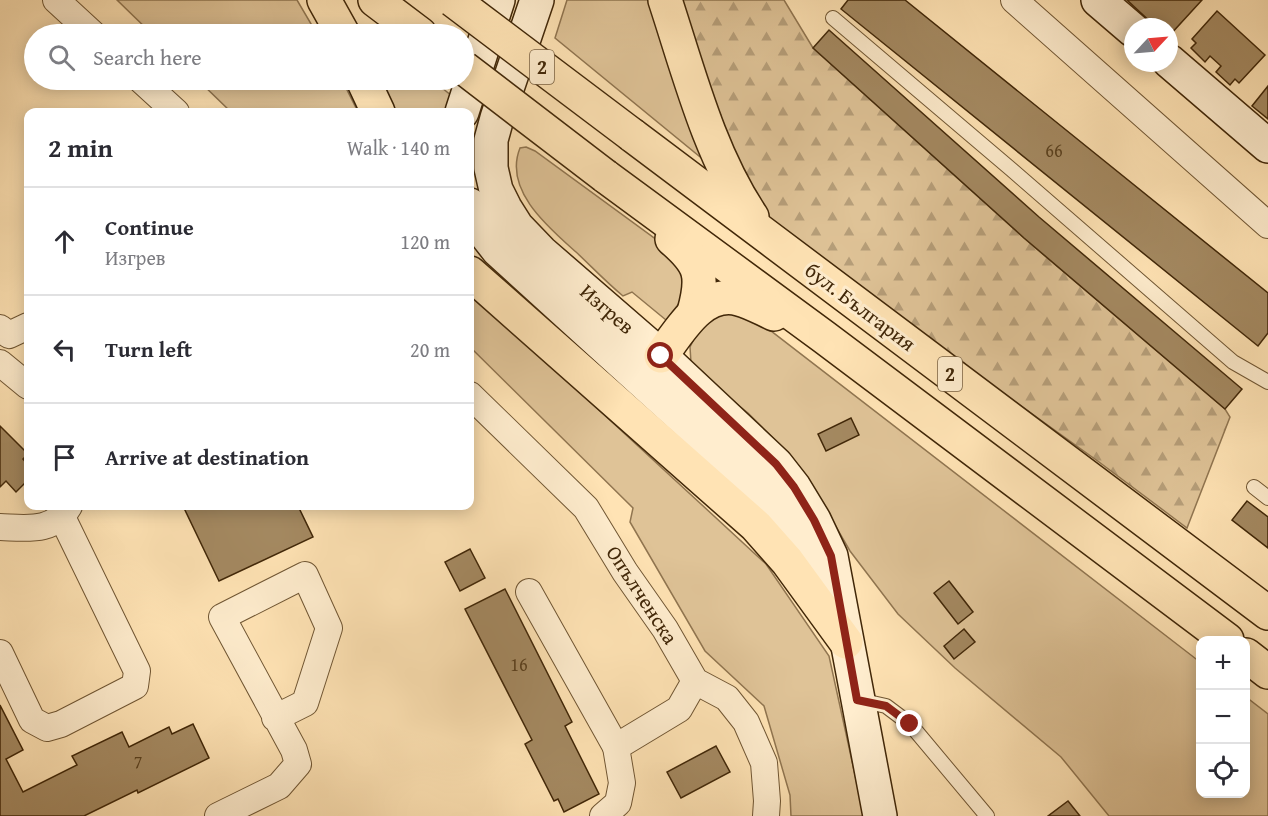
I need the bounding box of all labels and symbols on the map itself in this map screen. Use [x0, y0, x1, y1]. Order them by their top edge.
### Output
north arrow [1124, 18, 1178, 72]
road number: 2 [530, 50, 554, 84]
house number: 66 [1045, 137, 1063, 164]
street label: бул. България [798, 255, 923, 359]
street label: Изгрев [573, 276, 641, 341]
route start [647, 342, 673, 368]
road number: 2 [938, 357, 962, 391]
street label: Опълченска [599, 539, 686, 650]
house number: 16 [510, 651, 528, 678]
route end [896, 710, 922, 736]
house number: 7 [134, 748, 142, 775]

